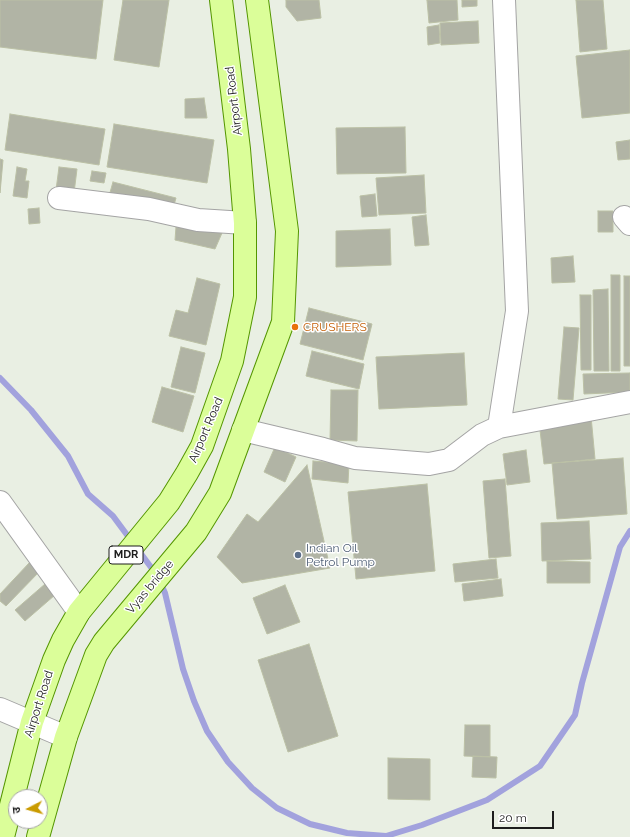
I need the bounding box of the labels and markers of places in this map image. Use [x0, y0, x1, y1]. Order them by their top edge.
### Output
place label: CRUSHERS [303, 320, 367, 334]
marker: CRUSHERS [290, 322, 300, 332]
place label: Indian Oil Petrol Pump [306, 541, 375, 569]
marker: Indian Oil Petrol Pump [293, 550, 303, 560]

